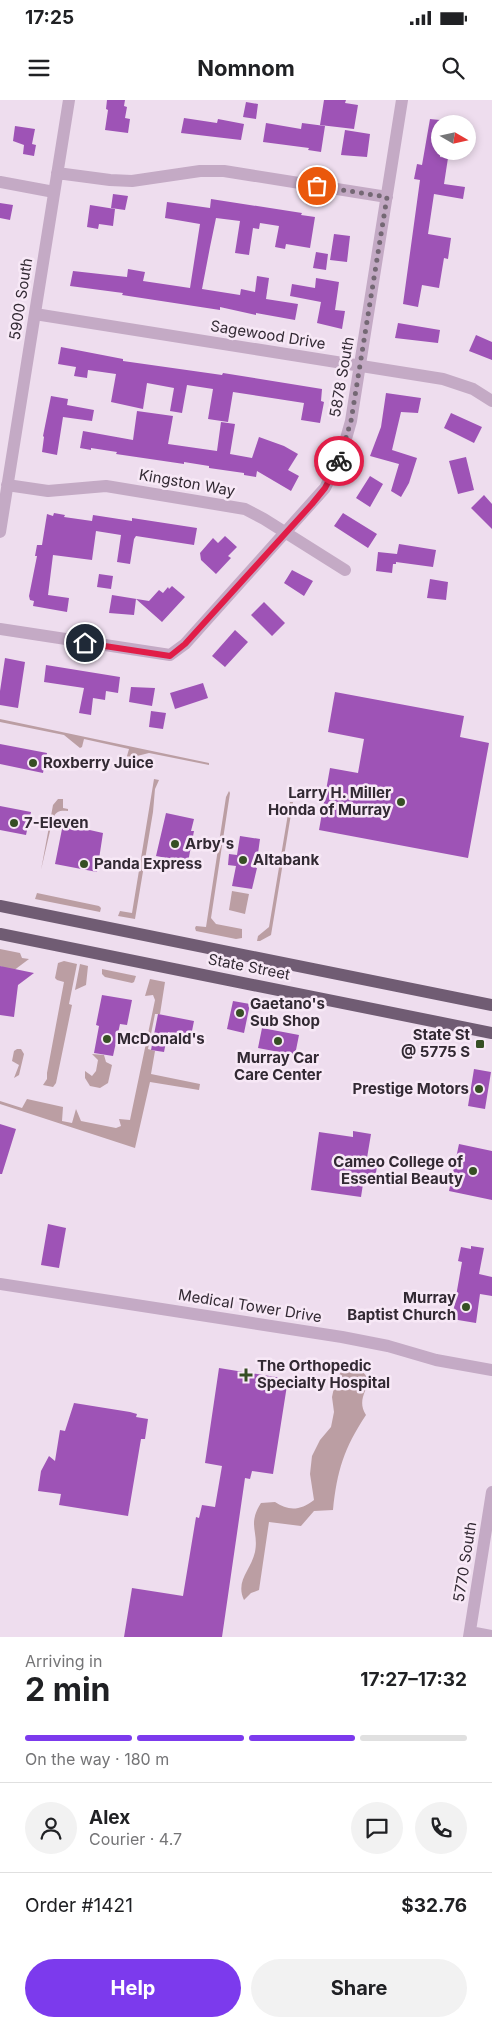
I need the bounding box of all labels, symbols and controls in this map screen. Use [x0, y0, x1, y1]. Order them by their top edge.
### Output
text: 17:25 [25, 6, 74, 29]
icon: menu [25, 54, 53, 82]
icon: search [439, 54, 467, 82]
text: Nomnom [197, 55, 295, 81]
north arrow [431, 115, 476, 160]
map controls [431, 115, 476, 160]
pin [296, 165, 338, 207]
icon: bag [303, 172, 331, 200]
street label: 5900 South [5, 257, 36, 341]
street label: Sagewood Drive [209, 316, 327, 353]
street label: 5878 South [325, 335, 358, 419]
courier [314, 436, 364, 486]
icon: bike [325, 447, 353, 475]
street label: Kingston Way [137, 465, 237, 500]
pin [64, 622, 106, 664]
icon: home [71, 629, 99, 657]
place label: Roxberry Juice [43, 753, 154, 772]
marker: Roxberry Juice [27, 757, 39, 769]
place label: Larry H. Miller Honda of Murray [268, 783, 391, 819]
marker: Larry H. Miller Honda of Murray [395, 796, 407, 808]
place label: 7-Eleven [24, 813, 89, 832]
marker: 7-Eleven [8, 817, 20, 829]
place label: Arby's [185, 834, 234, 853]
marker: Arby's [169, 838, 181, 850]
place label: Altabank [253, 850, 319, 869]
place label: Panda Express [94, 854, 202, 873]
marker: Altabank [237, 854, 249, 866]
marker: Panda Express [78, 858, 90, 870]
street label: State Street [206, 949, 292, 984]
place label: Gaetano's Sub Shop [250, 994, 325, 1030]
marker: Gaetano's Sub Shop [234, 1007, 246, 1019]
place label: State St @ 5775 S [401, 1025, 471, 1061]
place label: McDonald's [117, 1029, 205, 1048]
marker: McDonald's [101, 1033, 113, 1045]
marker: Murray Car Care Center [272, 1035, 284, 1047]
marker: State St @ 5775 S [474, 1038, 486, 1050]
place label: Murray Car Care Center [234, 1048, 322, 1084]
place label: Prestige Motors [352, 1079, 469, 1098]
marker: Prestige Motors [473, 1083, 485, 1095]
place label: Cameo College of Essential Beauty [333, 1152, 463, 1188]
marker: Cameo College of Essential Beauty [467, 1165, 479, 1177]
street label: Medical Tower Drive [177, 1285, 323, 1326]
place label: Murray Baptist Church [347, 1288, 456, 1324]
marker: Murray Baptist Church [460, 1301, 472, 1313]
place label: The Orthopedic Specialty Hospital [257, 1356, 390, 1392]
marker: The Orthopedic Specialty Hospital [239, 1368, 253, 1382]
street label: 5770 South [449, 1520, 480, 1603]
text: Arriving in [25, 1651, 102, 1671]
text: 17:27–17:32 [360, 1668, 467, 1691]
text: 2 min [25, 1670, 111, 1709]
text: On the way · 180 m [25, 1749, 169, 1769]
button: person [25, 1802, 77, 1854]
button: chat [351, 1802, 403, 1854]
button: phone [415, 1802, 467, 1854]
text: Alex [89, 1806, 130, 1829]
text: Courier · 4.7 [89, 1829, 182, 1849]
text: Order #1421 [25, 1894, 133, 1917]
text: $32.76 [401, 1894, 467, 1917]
button: Help [25, 1959, 241, 2017]
button: Share [251, 1959, 467, 2017]

